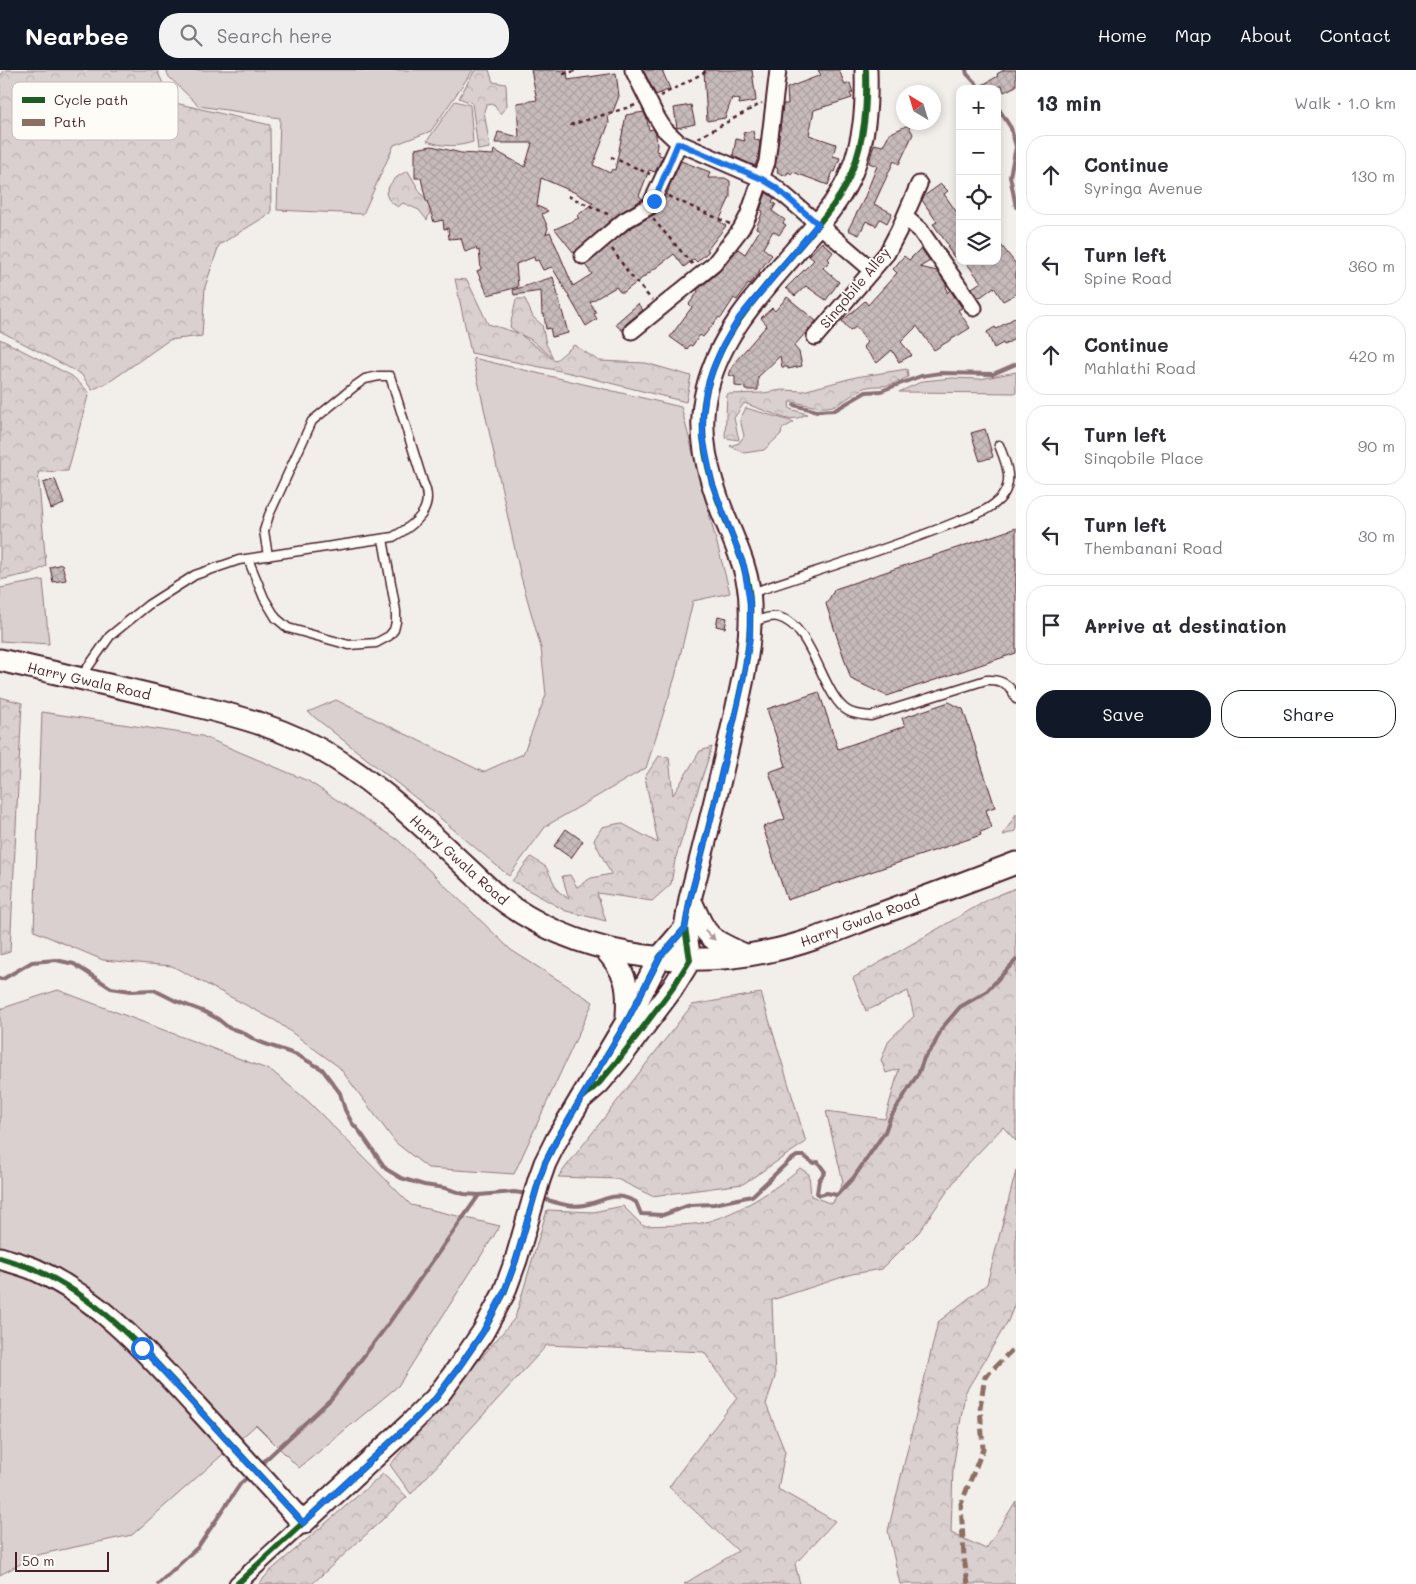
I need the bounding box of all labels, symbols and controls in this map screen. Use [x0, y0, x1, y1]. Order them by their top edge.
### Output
search box [159, 13, 509, 58]
text: Nearbee [25, 20, 129, 51]
icon: search [177, 21, 205, 49]
text: Search here [217, 23, 332, 48]
text: Home [1098, 23, 1147, 47]
text: Map [1175, 23, 1211, 47]
text: About [1239, 23, 1292, 47]
text: Contact [1320, 23, 1391, 47]
legend [12, 82, 178, 140]
north arrow [896, 85, 941, 130]
map controls [956, 85, 1001, 265]
button: + [956, 85, 1001, 130]
text: 13 min [1036, 89, 1101, 116]
text: Cycle path [54, 90, 128, 109]
text: Walk · 1.0 km [1294, 92, 1396, 113]
text: Path [54, 112, 85, 131]
button: − [956, 130, 1001, 175]
text: Continue [1084, 152, 1169, 177]
icon: ahead [1037, 161, 1065, 189]
text: 130 m [1351, 165, 1395, 186]
button: locate [956, 175, 1001, 220]
text: Syringa Avenue [1084, 177, 1203, 198]
route end [643, 190, 666, 213]
button: layers [956, 220, 1001, 265]
text: Turn left [1084, 242, 1167, 267]
street label: Sinqobile Alley [815, 243, 894, 332]
icon: left [1037, 251, 1065, 279]
text: 360 m [1348, 255, 1395, 276]
text: Spine Road [1084, 267, 1172, 288]
text: Continue [1084, 332, 1169, 357]
icon: ahead [1037, 341, 1065, 369]
text: 420 m [1349, 345, 1395, 366]
text: Mahlathi Road [1084, 357, 1196, 378]
text: Turn left [1084, 422, 1167, 447]
icon: left [1037, 431, 1065, 459]
text: 90 m [1358, 435, 1395, 456]
text: Sinqobile Place [1084, 447, 1204, 468]
text: Turn left [1084, 512, 1167, 537]
icon: left [1037, 521, 1065, 549]
text: 30 m [1358, 525, 1395, 546]
text: Thembanani Road [1084, 537, 1222, 558]
icon: arrive [1037, 611, 1065, 639]
text: Arrive at destination [1084, 613, 1287, 638]
street label: Harry Gwala Road [26, 657, 153, 704]
button: Save [1036, 690, 1211, 738]
button: Share [1221, 690, 1396, 738]
street label: Harry Gwala Road [406, 810, 513, 909]
street label: Harry Gwala Road [797, 890, 922, 951]
one-way arrow [704, 929, 716, 941]
route start [131, 1337, 154, 1360]
scale bar [15, 1549, 109, 1572]
text: 50 m [22, 1551, 54, 1570]

